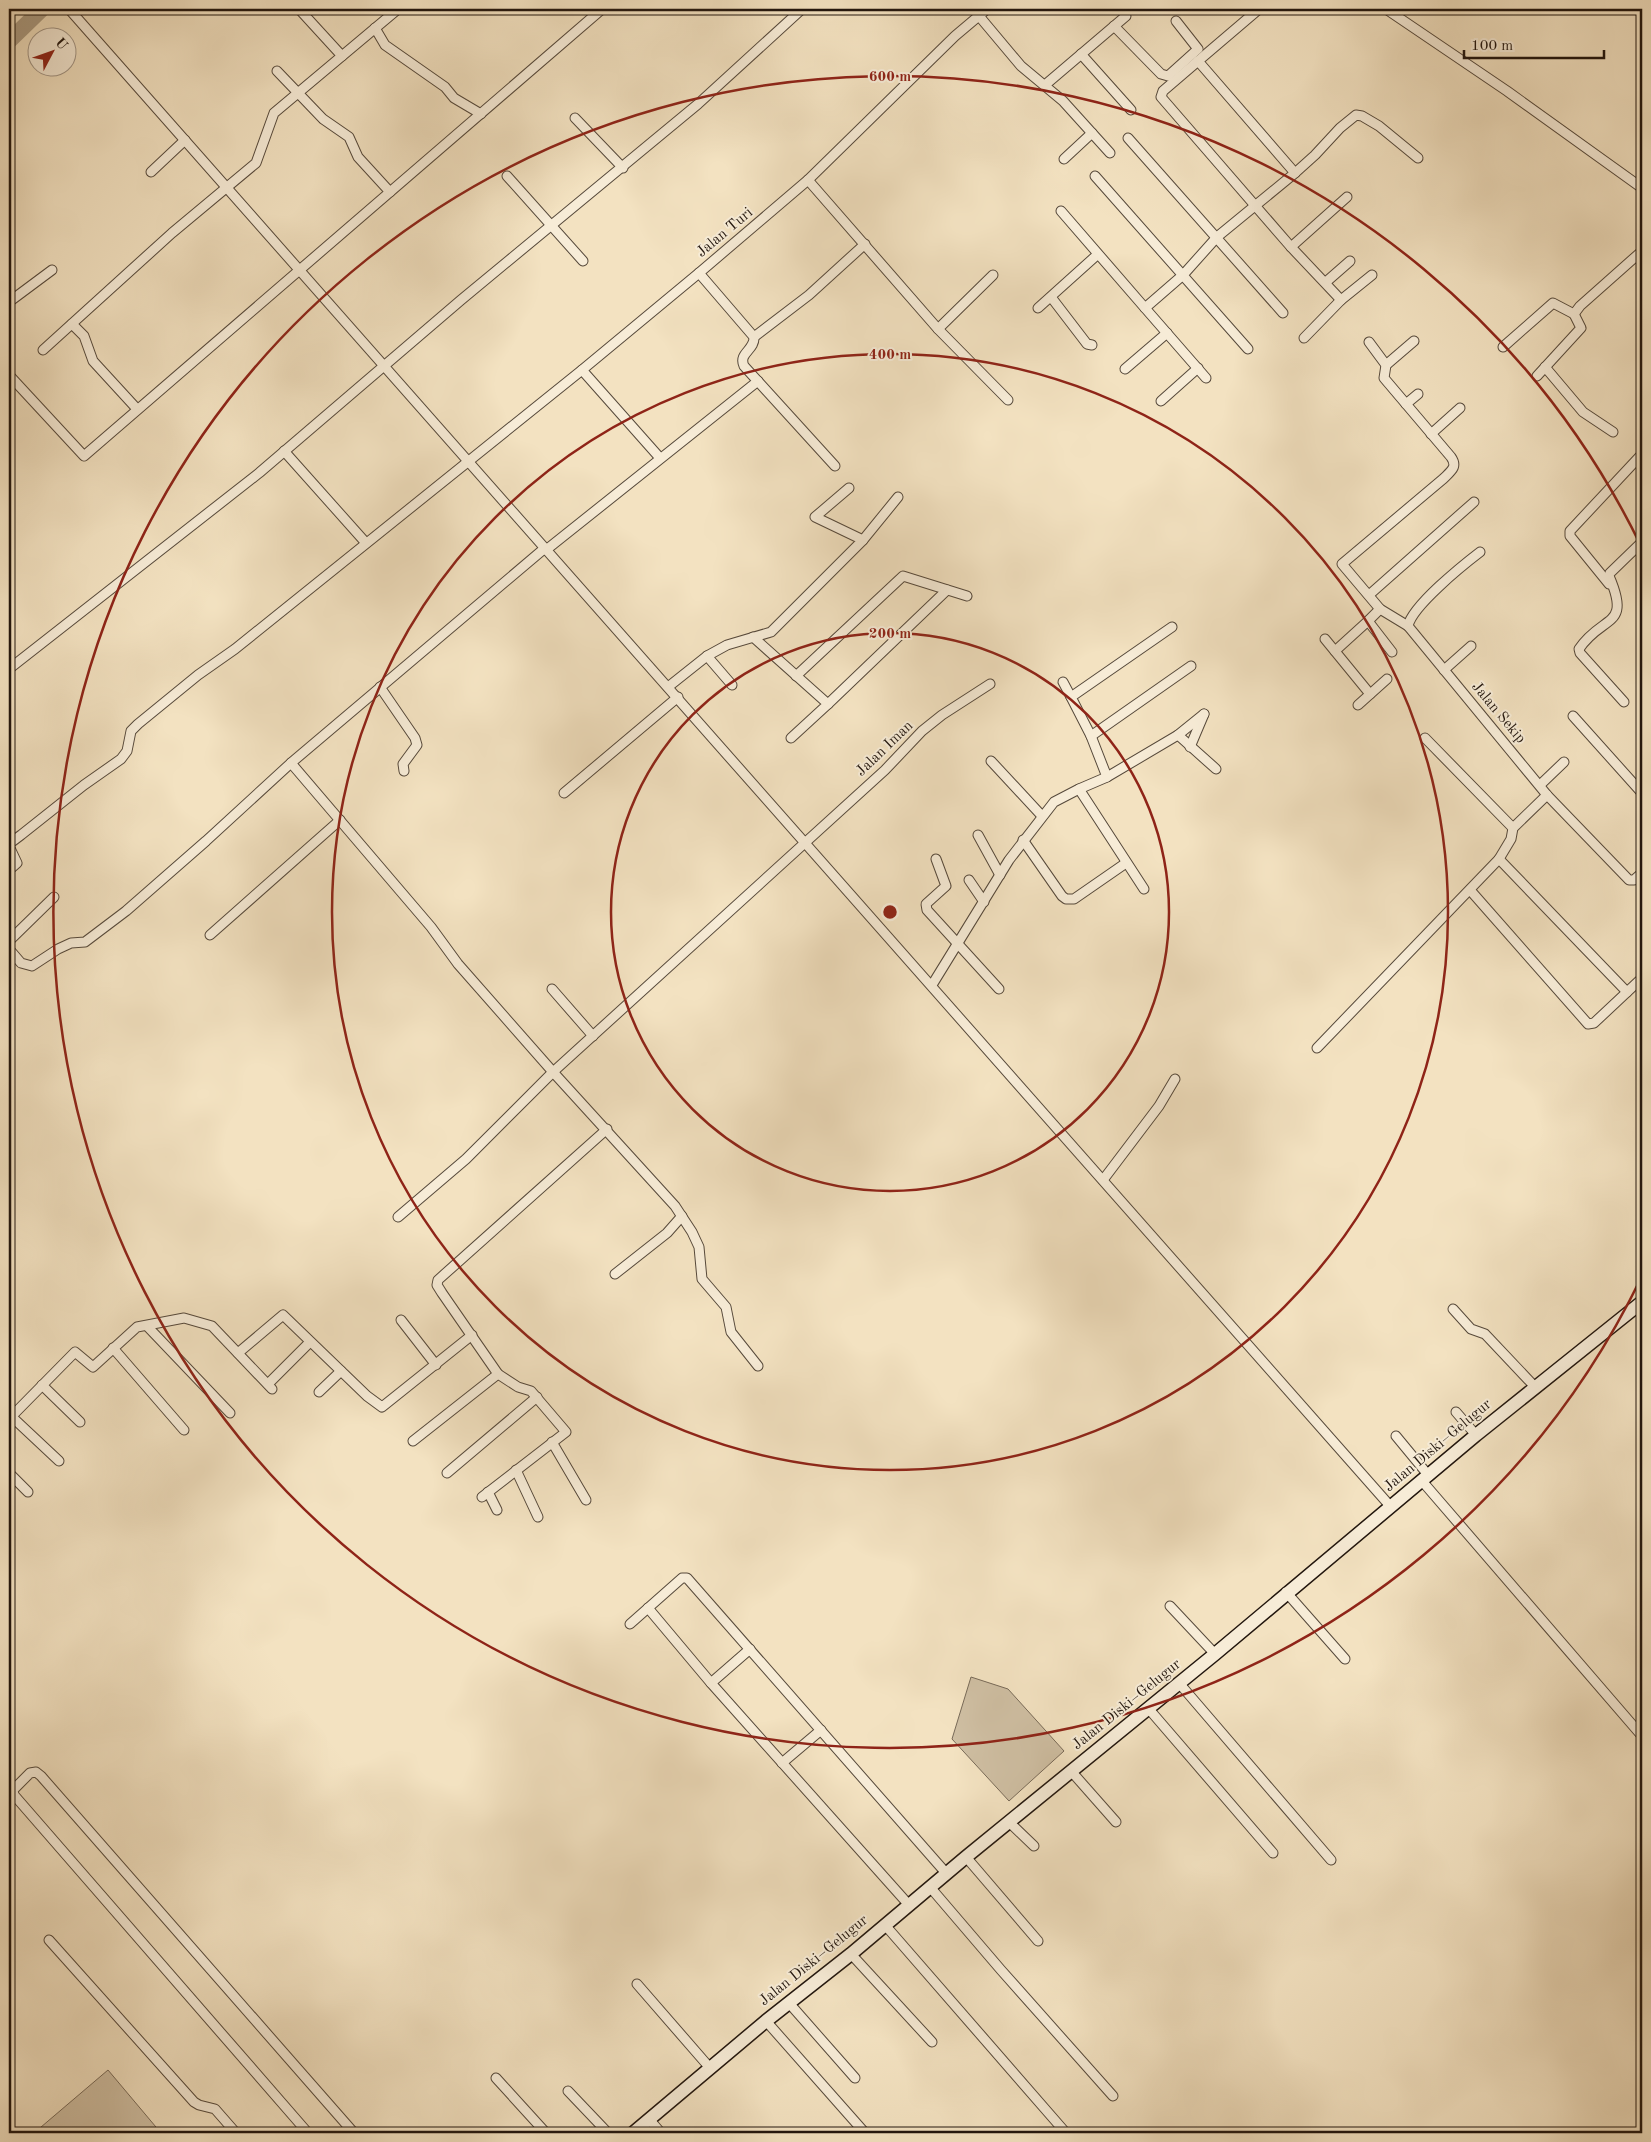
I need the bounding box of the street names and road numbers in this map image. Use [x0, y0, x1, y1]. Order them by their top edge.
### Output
street label: Jalan Turi [694, 205, 756, 261]
street label: Jalan Sekip [1468, 679, 1528, 747]
street label: Jalan Iman [854, 718, 916, 780]
street label: Jalan Diski–Gelugur [1382, 1397, 1494, 1495]
street label: Jalan Diski–Gelugur [1070, 1657, 1184, 1753]
street label: Jalan Diski–Gelugur [757, 1913, 871, 2009]

